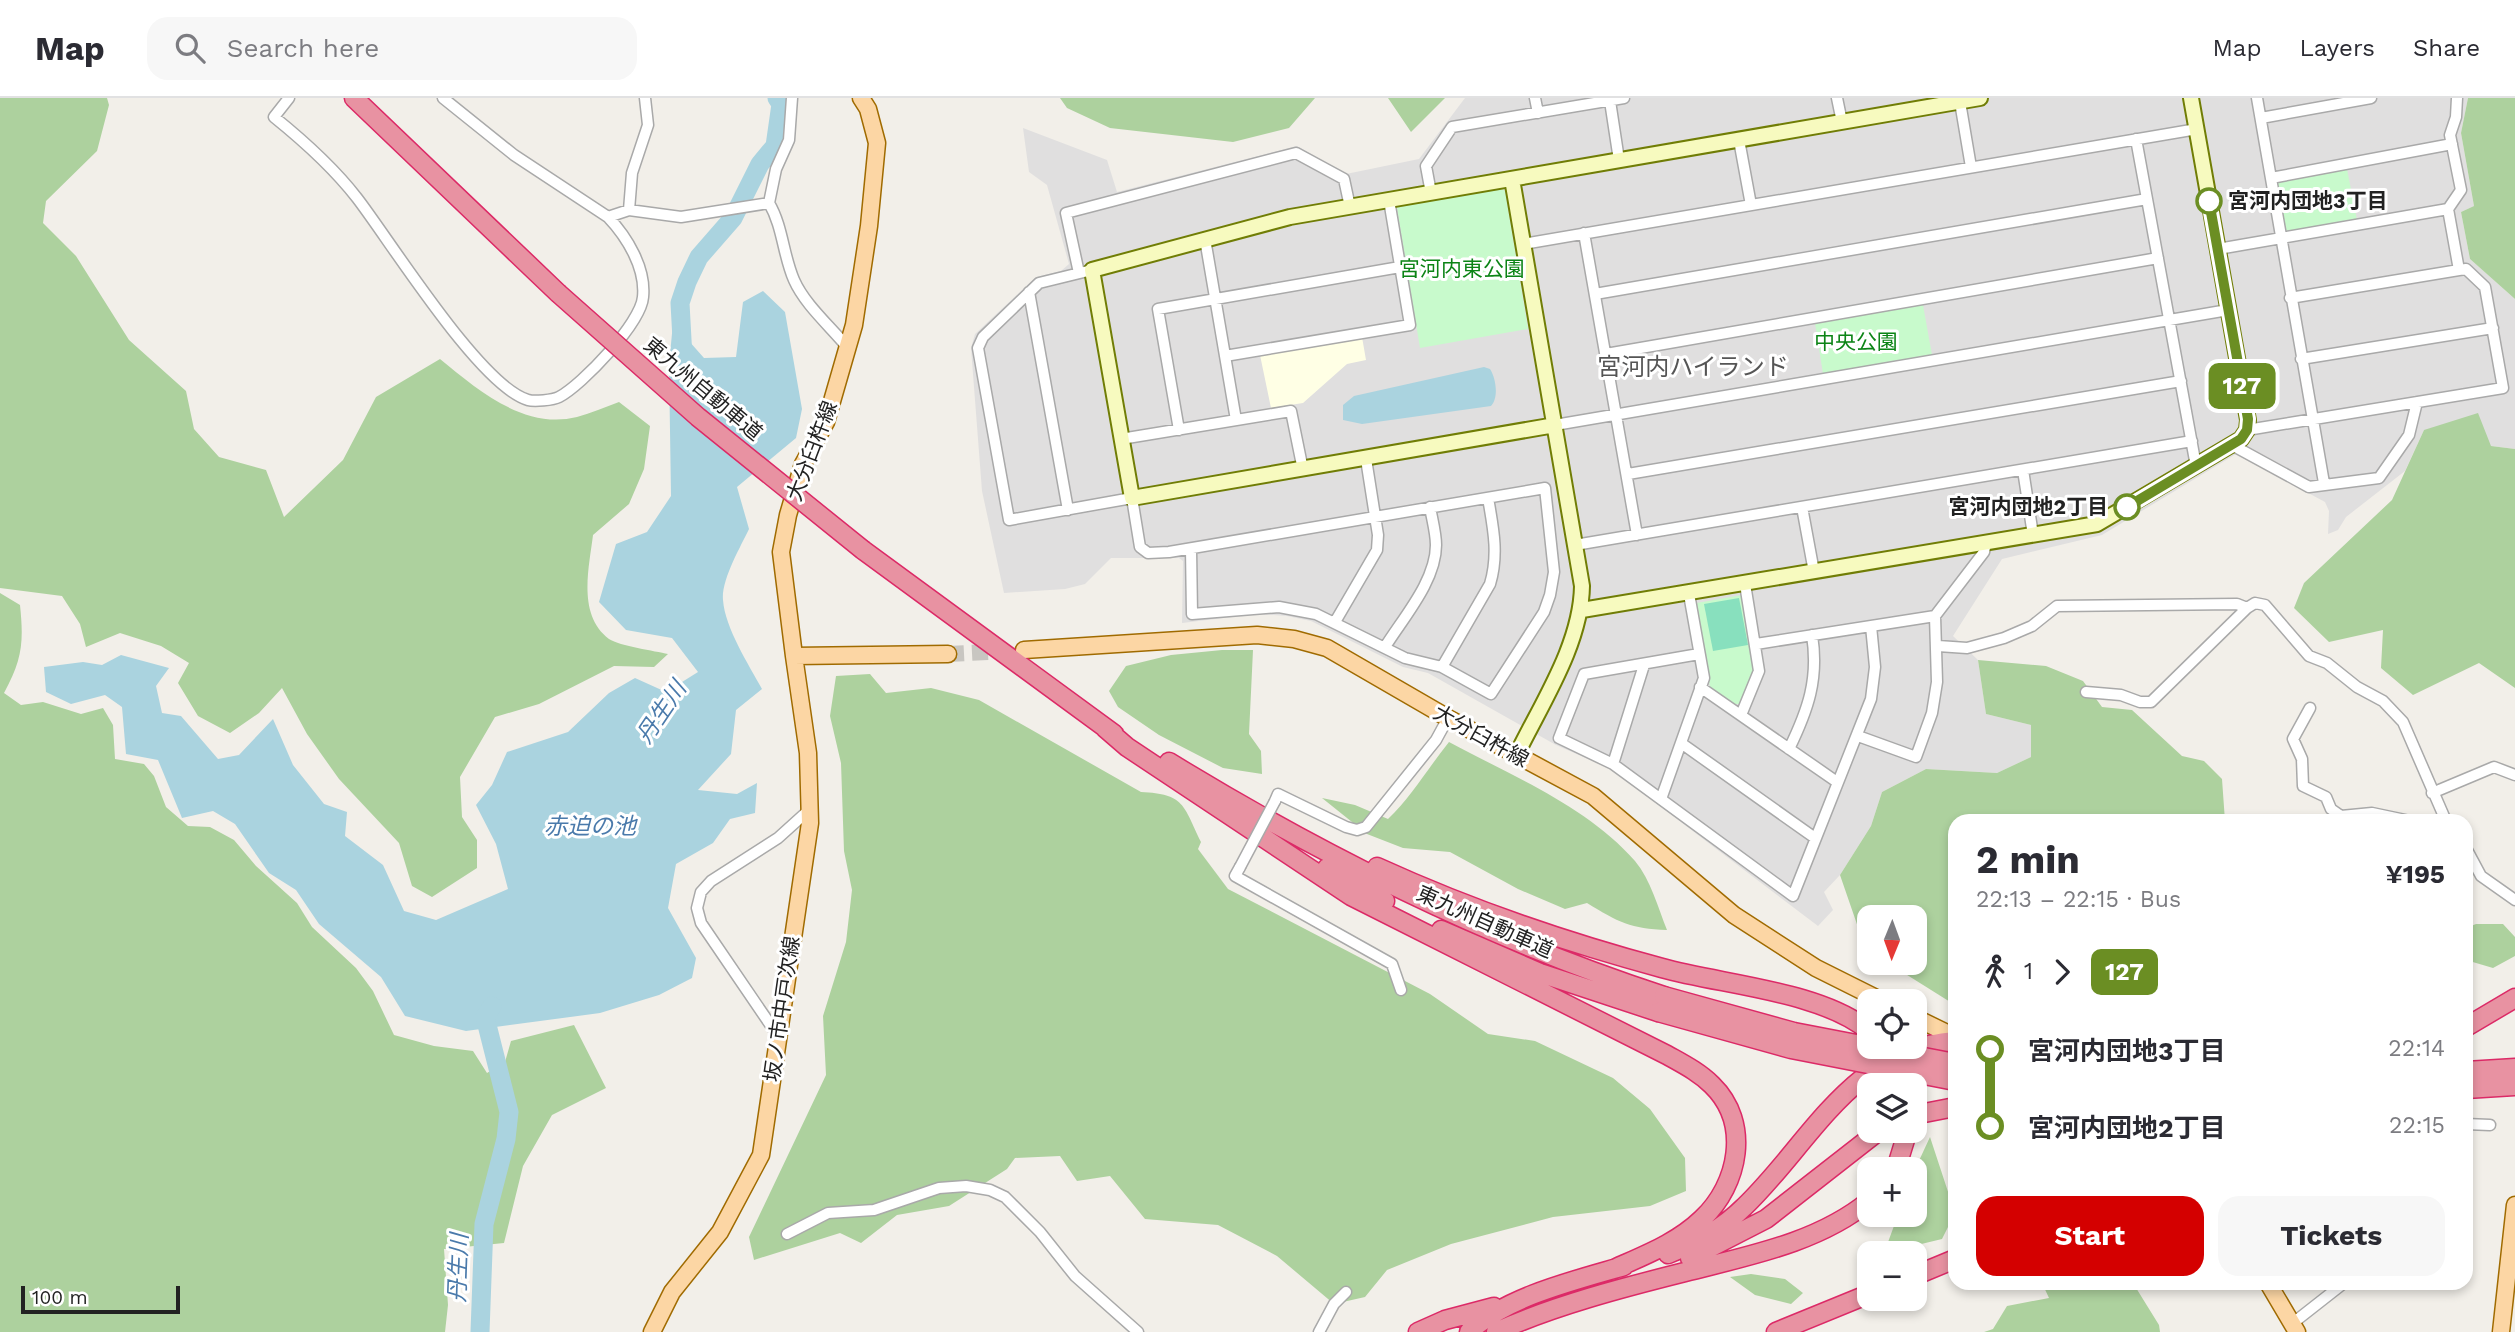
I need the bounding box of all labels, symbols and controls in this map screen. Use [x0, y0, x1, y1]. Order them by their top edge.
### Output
search box [147, 17, 637, 80]
text: Map [35, 29, 105, 68]
icon: search [171, 29, 209, 67]
text: Search here [227, 33, 379, 63]
text: Map [2213, 34, 2261, 62]
text: Layers [2299, 34, 2375, 62]
text: Share [2413, 34, 2480, 62]
marker: 宮河内団地3丁目 [2196, 188, 2222, 214]
place label: 宮河内団地3丁目 [2228, 188, 2387, 213]
park label: 宮河内東公園 [1399, 256, 1525, 281]
park label: 中央公園 [1814, 329, 1898, 354]
street label: 東九州自動車道 [639, 332, 768, 445]
district label: 宮河内ハイランド [1597, 353, 1789, 381]
line badge: 127 [2202, 363, 2282, 409]
text: 127 [2223, 372, 2261, 400]
street label: 大分臼杵線 [781, 397, 842, 504]
place label: 宮河内団地2丁目 [1948, 494, 2108, 519]
marker: 宮河内団地2丁目 [2114, 494, 2140, 520]
water label: 丹生川 [631, 674, 694, 748]
street label: 大分臼杵線 [1429, 699, 1533, 772]
water label: 赤迫の池 [544, 813, 638, 840]
text: 2 min [1976, 838, 2080, 882]
text: ¥195 [2385, 859, 2445, 889]
street label: 東九州自動車道 [1413, 880, 1557, 963]
text: 22:13 – 22:15 · Bus [1976, 886, 2181, 913]
north arrow [1857, 905, 1927, 975]
map controls [1857, 905, 1927, 1311]
street label: 坂ノ市中戸次線 [759, 934, 804, 1083]
icon: walk [1976, 953, 2014, 991]
icon: forward [2043, 953, 2081, 991]
text: 1 [2024, 958, 2033, 985]
text: 127 [2105, 958, 2144, 986]
button: locate [1857, 989, 1927, 1059]
text: 22:14 [2388, 1035, 2445, 1062]
text: 宮河内団地3丁目 [2028, 1036, 2225, 1066]
button: layers [1857, 1073, 1927, 1143]
text: 22:15 [2389, 1112, 2445, 1139]
text: 宮河内団地2丁目 [2028, 1113, 2226, 1143]
button: + [1857, 1157, 1927, 1227]
button: Start [1976, 1196, 2204, 1276]
button: Tickets [2218, 1196, 2445, 1276]
water label: 丹生川 [444, 1230, 473, 1303]
button: − [1857, 1241, 1927, 1311]
scale bar [21, 1283, 180, 1315]
text: 100 m [32, 1286, 88, 1309]

